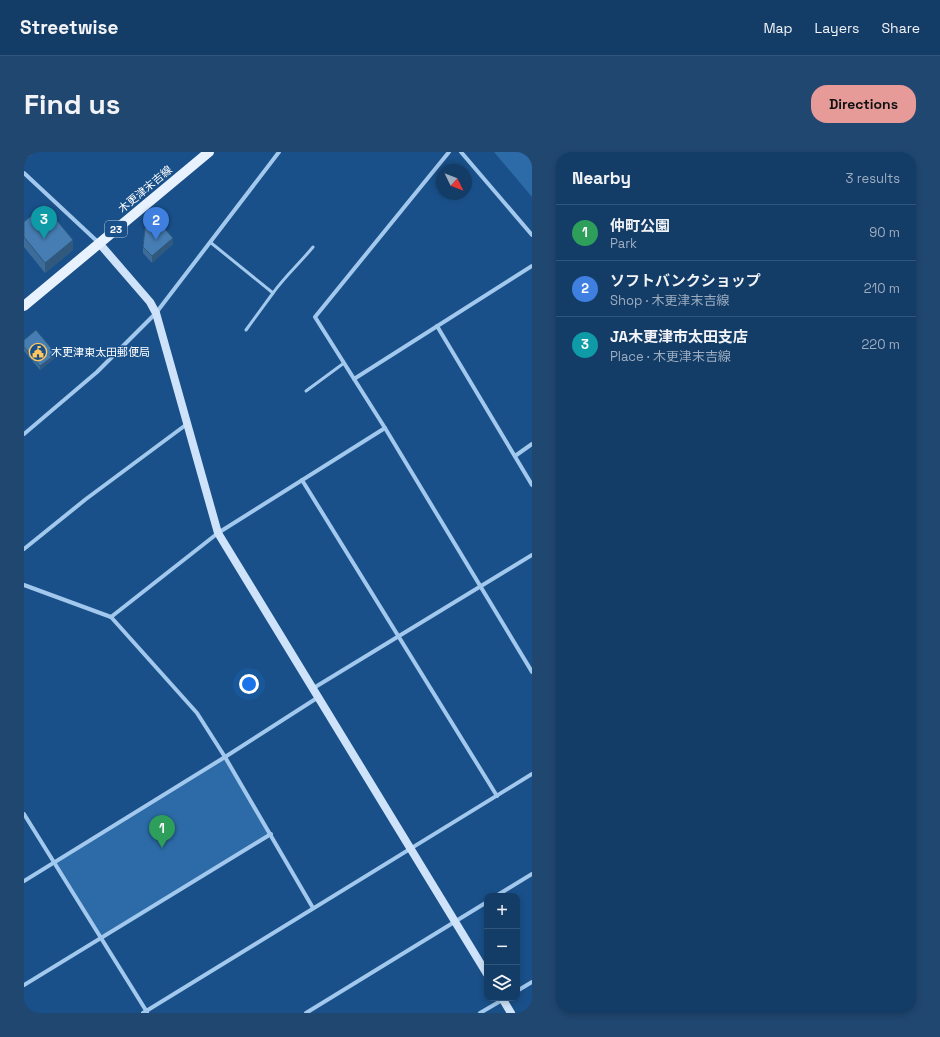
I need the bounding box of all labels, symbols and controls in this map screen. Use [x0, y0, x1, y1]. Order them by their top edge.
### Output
text: Streetwise [20, 15, 119, 40]
text: Map [763, 19, 793, 37]
text: Layers [815, 19, 859, 37]
text: Share [881, 19, 920, 37]
button: Directions [811, 85, 916, 123]
text: Find us [24, 86, 121, 122]
street label: 木更津末吉線 [115, 162, 175, 216]
north arrow [436, 164, 472, 200]
text: Nearby [572, 167, 631, 189]
text: 3 results [846, 170, 900, 187]
pin: 3 [31, 206, 57, 239]
pin: 2 [143, 207, 169, 240]
text: 仲町公園 [610, 216, 670, 235]
road number: 23 [105, 221, 127, 237]
text: 1 [582, 224, 588, 241]
text: 90 m [869, 224, 900, 241]
text: Park [610, 235, 637, 252]
text: ソフトバンクショップ [610, 271, 761, 290]
text: 2 [581, 280, 589, 297]
text: 210 m [864, 280, 900, 297]
text: Shop · 木更津末吉線 [610, 292, 729, 309]
text: JA木更津市太田支店 [610, 327, 748, 346]
text: 3 [581, 336, 589, 353]
text: 220 m [861, 336, 900, 353]
public building icon: 木更津東太田郵便局 [28, 342, 48, 362]
place label: 木更津東太田郵便局 [51, 345, 150, 359]
text: Place · 木更津末吉線 [610, 348, 731, 365]
your location [239, 674, 259, 694]
pin: 1 [149, 815, 175, 848]
map controls [484, 893, 520, 1001]
button: + [484, 893, 520, 929]
button: − [484, 929, 520, 965]
button: layers [484, 965, 520, 1001]

